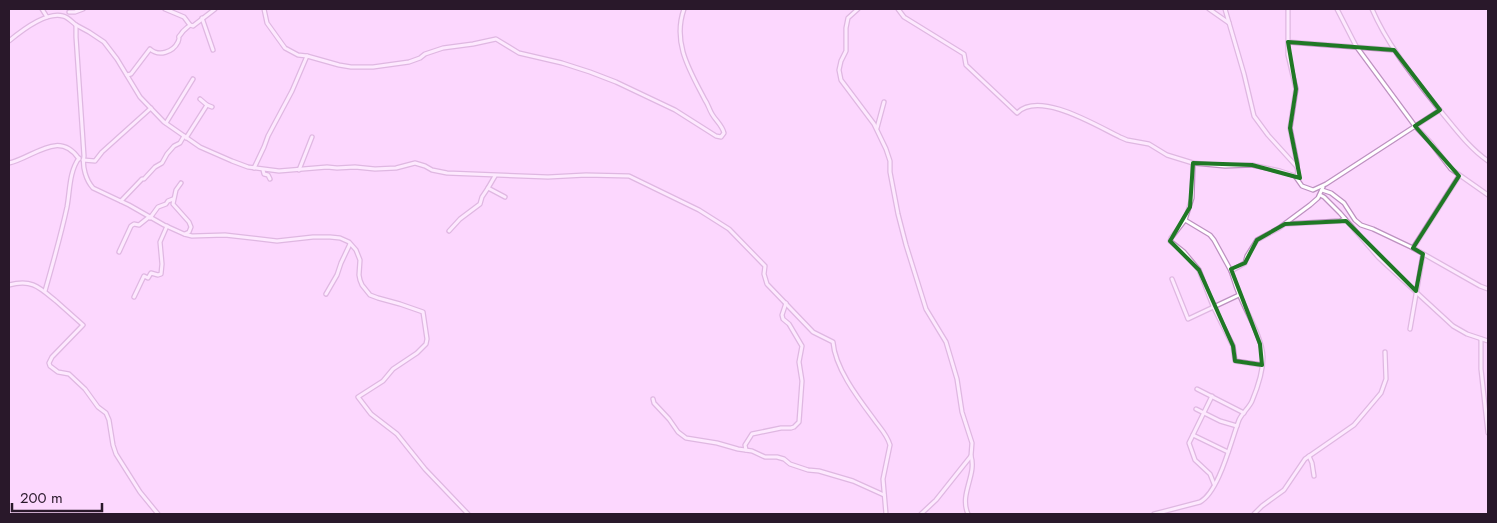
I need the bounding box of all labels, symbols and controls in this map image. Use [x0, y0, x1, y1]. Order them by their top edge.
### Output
scale bar [12, 480, 102, 512]
text: 200 m [20, 487, 63, 509]

